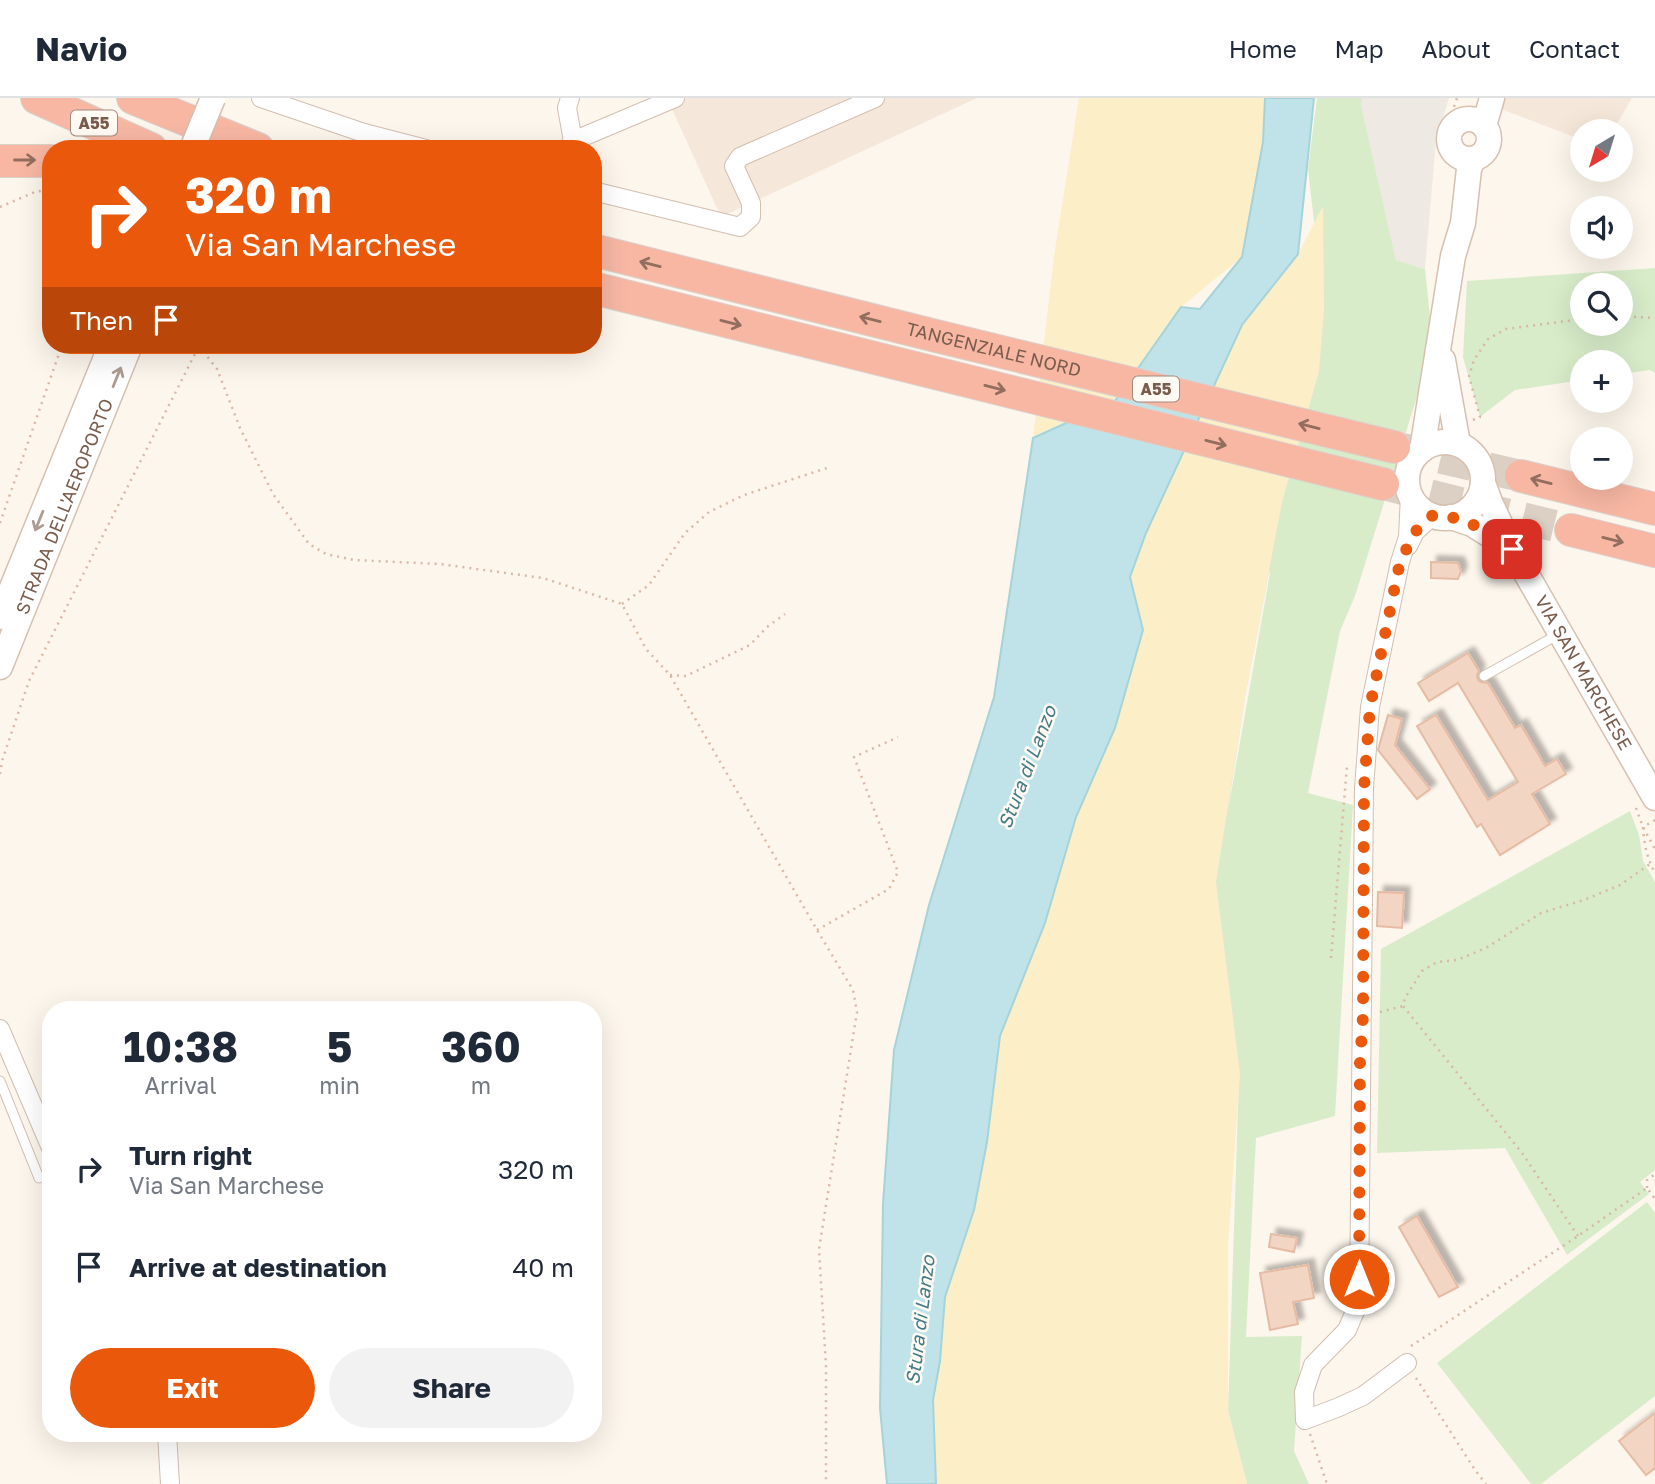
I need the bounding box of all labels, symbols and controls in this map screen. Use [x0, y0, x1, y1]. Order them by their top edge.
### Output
text: Navio [35, 29, 127, 68]
text: Home [1229, 34, 1297, 63]
text: Map [1335, 34, 1384, 63]
text: About [1422, 34, 1491, 63]
text: Contact [1529, 34, 1620, 63]
road number: A55 [71, 111, 117, 136]
north arrow [1570, 119, 1633, 182]
map controls [1570, 119, 1633, 490]
one-way arrow [14, 153, 37, 167]
text: 320 m [185, 165, 332, 224]
icon: right [70, 168, 161, 259]
button: sound [1570, 196, 1633, 259]
text: Via San Marchese [185, 225, 456, 263]
one-way arrow [639, 257, 661, 270]
button: search [1570, 273, 1633, 336]
icon: arrive [147, 301, 185, 339]
text: Then [70, 305, 133, 336]
one-way arrow [859, 312, 882, 325]
one-way arrow [719, 317, 742, 330]
street label: TANGENZIALE NORD [904, 317, 1084, 381]
button: + [1570, 350, 1633, 413]
one-way arrow [112, 367, 125, 388]
road number: A55 [1133, 376, 1179, 402]
one-way arrow [983, 382, 1006, 396]
street label: STRADA DELL'AEROPORTO [11, 395, 117, 617]
one-way arrow [1298, 419, 1320, 432]
button: − [1570, 427, 1633, 490]
one-way arrow [1204, 437, 1227, 450]
one-way arrow [1530, 474, 1553, 487]
one-way arrow [32, 510, 45, 532]
pin [1482, 519, 1542, 579]
icon: arrive [1493, 530, 1531, 568]
one-way arrow [1601, 534, 1624, 548]
street label: VIA SAN MARCHESE [1531, 591, 1637, 754]
water label: Stura di Lanzo [993, 701, 1061, 831]
text: 10:38 [123, 1021, 238, 1071]
text: 5 [327, 1021, 352, 1071]
text: 360 [441, 1021, 521, 1071]
text: Arrival [145, 1071, 217, 1099]
text: min [319, 1071, 360, 1099]
text: m [471, 1071, 491, 1099]
text: Turn right [129, 1140, 252, 1171]
icon: right [70, 1150, 108, 1188]
text: 320 m [498, 1154, 574, 1185]
text: Via San Marchese [129, 1171, 324, 1199]
position arrow [1322, 1242, 1396, 1316]
icon: arrive [70, 1248, 108, 1286]
text: Arrive at destination [129, 1252, 387, 1283]
text: 40 m [513, 1252, 574, 1283]
water label: Stura di Lanzo [900, 1253, 939, 1386]
button: Exit [70, 1348, 315, 1428]
button: Share [329, 1348, 574, 1428]

